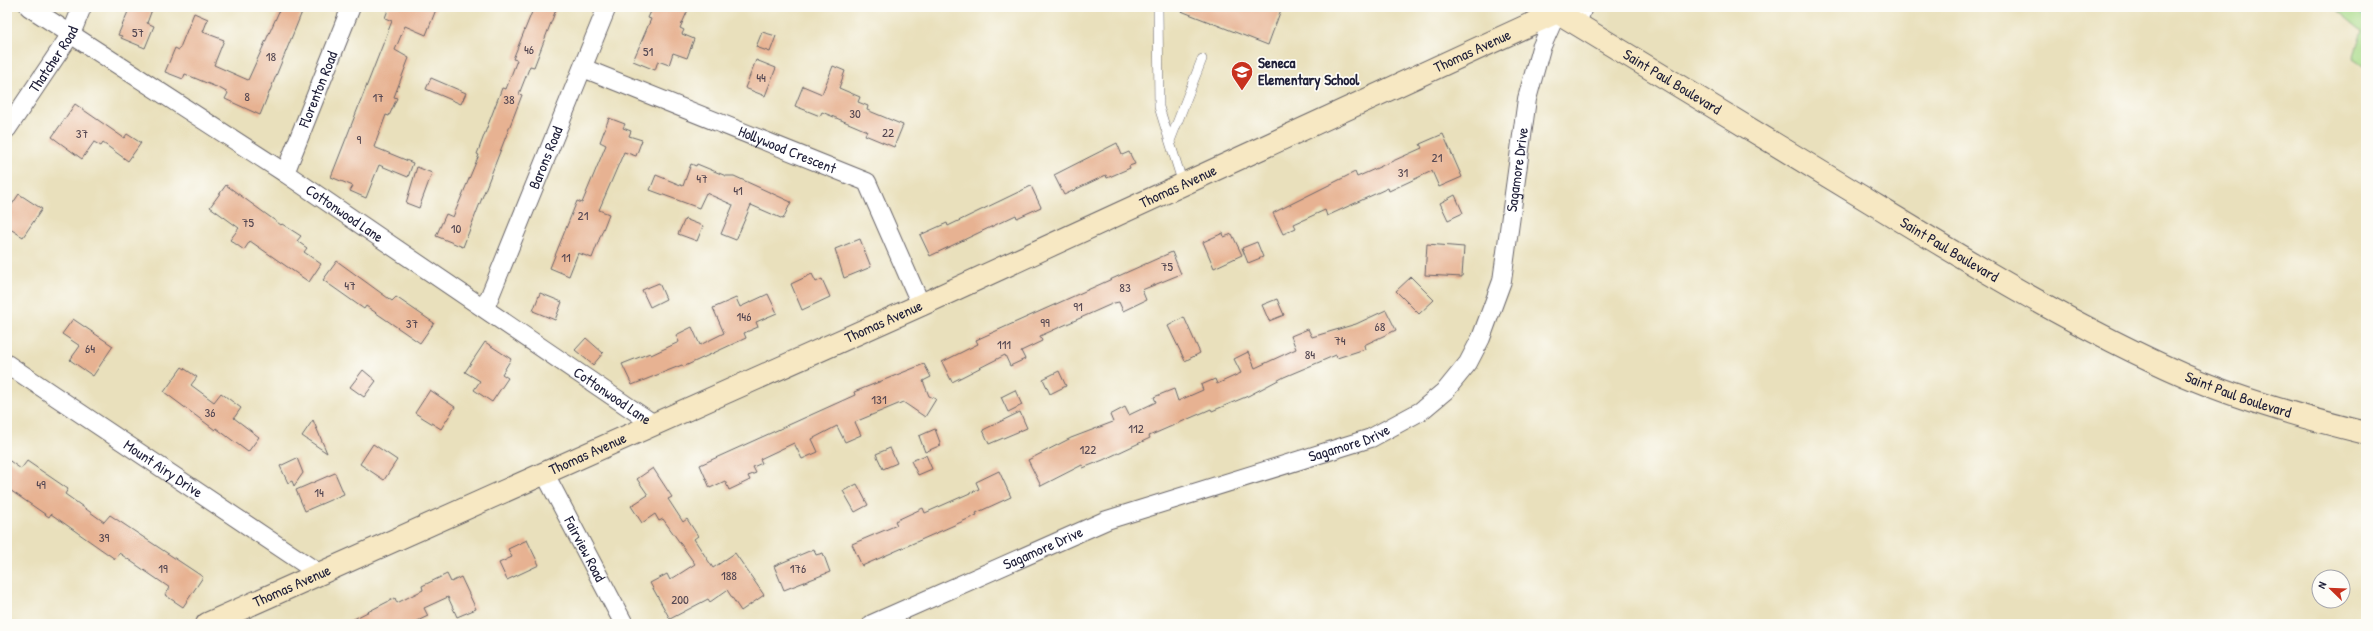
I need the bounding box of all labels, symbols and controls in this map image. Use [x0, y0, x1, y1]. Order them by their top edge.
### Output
street label: Thatcher Road [23, 23, 83, 97]
house number: 57 [132, 23, 144, 41]
street label: Thomas Avenue [1430, 24, 1514, 77]
house number: 46 [524, 40, 534, 58]
house number: 51 [643, 42, 653, 60]
street label: Saint Paul Boulevard [1619, 44, 1726, 119]
house number: 18 [266, 47, 277, 65]
street label: Florenton Road [293, 48, 342, 131]
place label: Seneca Elementary School [1258, 52, 1360, 91]
school or university icon: Seneca Elementary School [1229, 59, 1255, 92]
house number: 44 [756, 68, 766, 86]
house number: 8 [244, 87, 250, 105]
house number: 17 [372, 88, 384, 106]
house number: 38 [503, 90, 515, 108]
house number: 30 [849, 104, 861, 122]
street label: Hollywood Crescent [735, 120, 840, 179]
street label: Barons Road [523, 123, 568, 192]
house number: 22 [882, 123, 894, 141]
house number: 37 [76, 124, 88, 142]
street label: Sagamore Drive [1501, 126, 1533, 213]
house number: 9 [357, 130, 362, 148]
house number: 21 [1432, 148, 1443, 166]
street label: Thomas Avenue [1136, 159, 1220, 213]
house number: 31 [1398, 163, 1409, 181]
house number: 47 [696, 169, 708, 187]
street label: Cottonwood Lane [302, 179, 388, 247]
house number: 41 [733, 181, 743, 199]
house number: 21 [578, 206, 589, 224]
street label: Saint Paul Boulevard [1896, 212, 2003, 287]
house number: 75 [242, 213, 254, 231]
house number: 10 [451, 219, 461, 237]
house number: 11 [561, 248, 571, 266]
house number: 75 [1161, 257, 1173, 275]
house number: 47 [344, 276, 356, 294]
house number: 83 [1119, 278, 1131, 296]
street label: Thomas Avenue [841, 295, 925, 348]
house number: 91 [1073, 297, 1083, 315]
house number: 146 [737, 307, 751, 325]
house number: 99 [1040, 313, 1050, 331]
house number: 37 [406, 314, 418, 332]
house number: 68 [1375, 317, 1386, 335]
house number: 74 [1334, 331, 1346, 349]
house number: 111 [997, 335, 1011, 353]
house number: 64 [85, 339, 95, 357]
house number: 84 [1305, 345, 1315, 363]
street label: Cottonwood Lane [569, 361, 656, 429]
street label: Saint Paul Boulevard [2182, 366, 2294, 423]
house number: 131 [871, 390, 887, 408]
house number: 36 [204, 403, 216, 421]
house number: 112 [1128, 419, 1144, 437]
street label: Sagamore Drive [1306, 419, 1393, 467]
street label: Thomas Avenue [545, 427, 630, 480]
street label: Mount Airy Drive [120, 434, 207, 502]
house number: 122 [1080, 440, 1096, 458]
house number: 49 [36, 475, 46, 493]
house number: 14 [314, 483, 324, 501]
street label: Fairview Road [559, 512, 611, 585]
street label: Sagamore Drive [1000, 521, 1086, 575]
house number: 39 [99, 528, 110, 546]
house number: 19 [158, 559, 168, 577]
street label: Thomas Avenue [250, 559, 334, 612]
house number: 176 [790, 559, 806, 577]
house number: 188 [721, 566, 737, 584]
north arrow [2311, 569, 2351, 609]
text: N [2314, 580, 2329, 591]
house number: 200 [671, 590, 689, 608]

